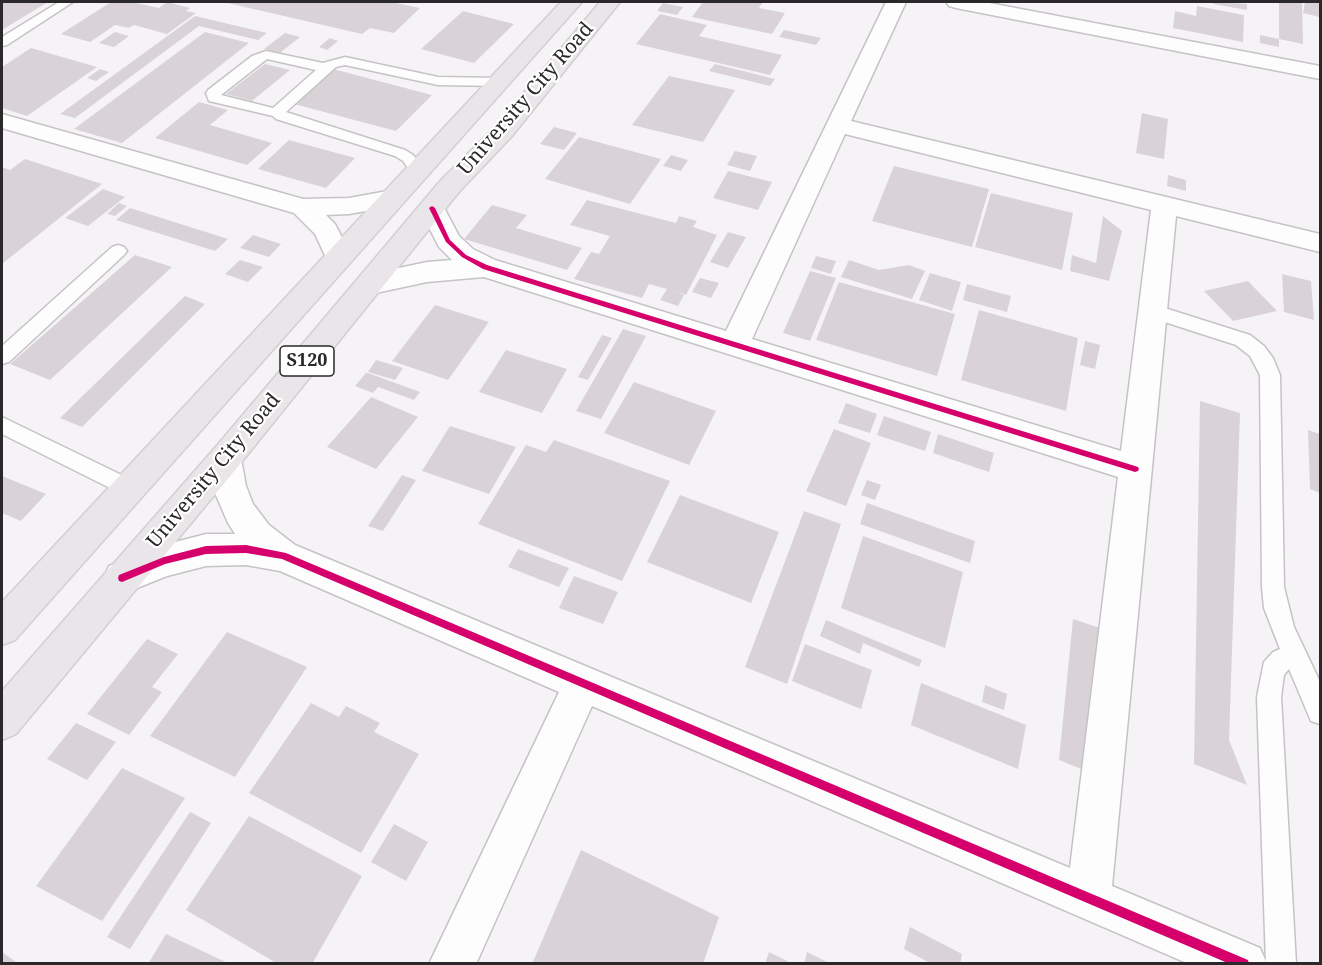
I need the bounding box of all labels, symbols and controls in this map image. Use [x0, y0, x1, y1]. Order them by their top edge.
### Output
street label: University City Road [453, 18, 599, 180]
road number: S120 [280, 346, 334, 376]
street label: University City Road [142, 389, 286, 553]

